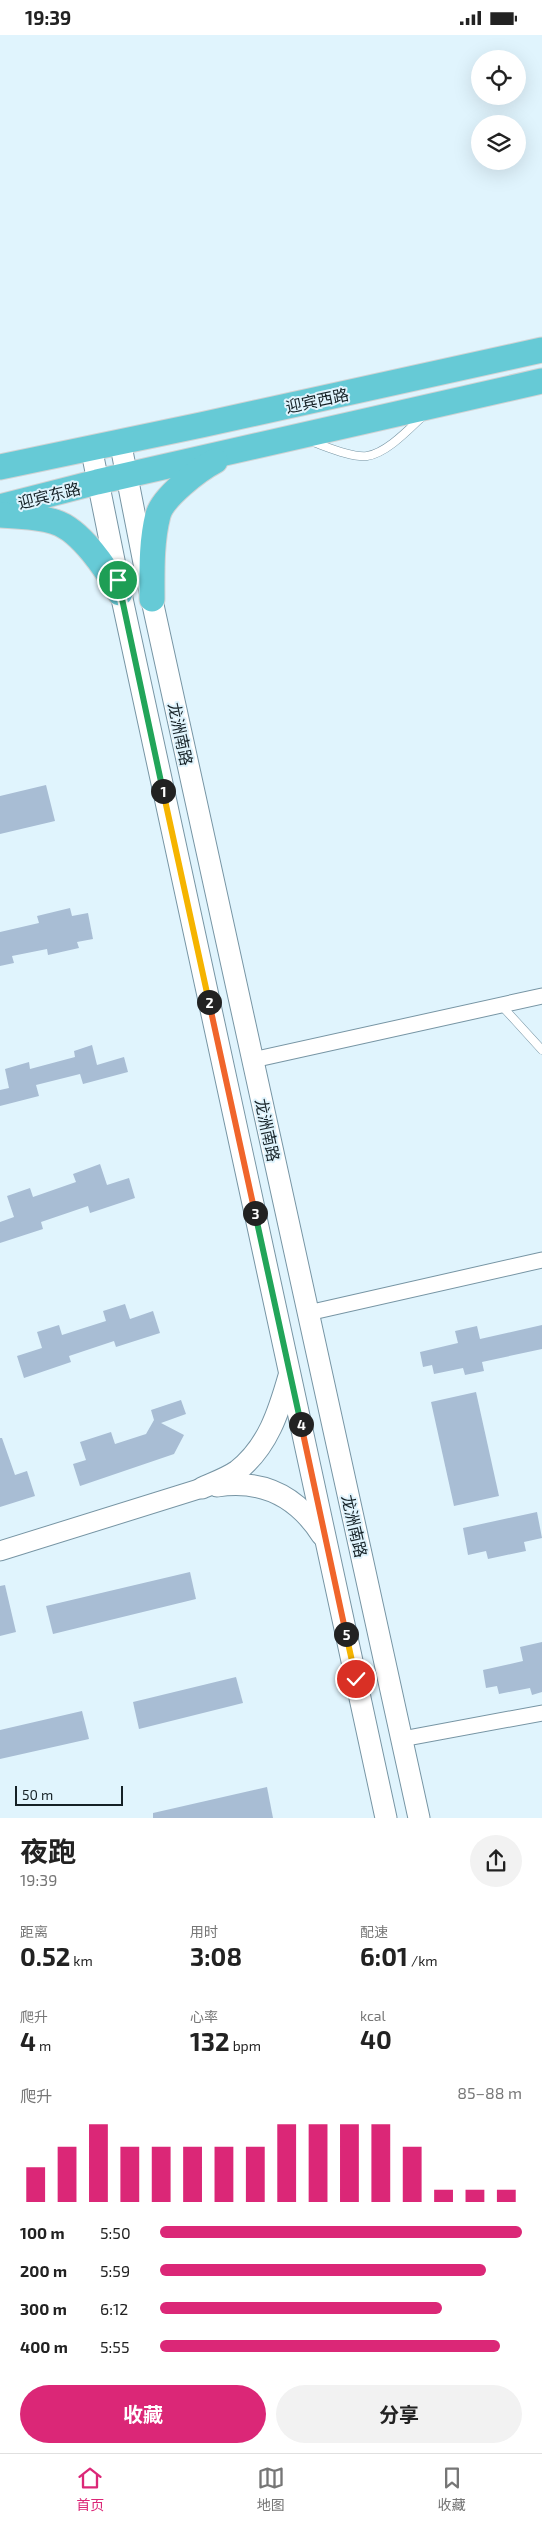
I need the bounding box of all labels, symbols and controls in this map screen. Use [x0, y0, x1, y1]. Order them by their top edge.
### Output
text: 19:39 [25, 6, 71, 29]
map controls [471, 50, 526, 170]
button: locate [471, 50, 526, 105]
button: layers [471, 115, 526, 170]
street label: 迎宾西路 [284, 384, 350, 416]
street label: 迎宾东路 [16, 478, 82, 512]
pin [97, 559, 139, 601]
icon: arrive [104, 566, 132, 594]
street label: 龙洲南路 [165, 701, 197, 767]
pin: 1 [150, 779, 176, 803]
text: 1 [160, 783, 167, 800]
pin: 2 [196, 989, 222, 1015]
text: 2 [205, 994, 214, 1011]
street label: 龙洲南路 [252, 1097, 284, 1163]
pin: 3 [242, 1201, 268, 1225]
text: 3 [252, 1205, 259, 1222]
pin: 4 [288, 1411, 314, 1437]
text: 4 [297, 1416, 306, 1433]
street label: 龙洲南路 [339, 1493, 371, 1559]
pin: 5 [334, 1621, 358, 1647]
text: 5 [343, 1626, 350, 1643]
pin [335, 1658, 377, 1700]
icon: check [342, 1665, 370, 1693]
scale bar [15, 1783, 122, 1806]
text: 50 m [22, 1786, 53, 1803]
text: 夜跑 [20, 1834, 76, 1868]
button: share [470, 1835, 522, 1887]
text: 19:39 [20, 1870, 57, 1889]
text: 距离 [20, 1923, 48, 1940]
text: 用时 [190, 1923, 218, 1940]
text: 配速 [360, 1923, 388, 1940]
text: 0.52 [20, 1941, 70, 1971]
text: 3:08 [190, 1941, 242, 1971]
text: 6:01 [360, 1941, 408, 1971]
text: km [70, 1952, 93, 1969]
text: /km [408, 1952, 438, 1969]
text: kcal [360, 2007, 386, 2024]
text: 爬升 [20, 2008, 48, 2025]
text: 心率 [190, 2008, 218, 2025]
text: 40 [360, 2024, 392, 2054]
text: 4 [20, 2026, 36, 2056]
text: 132 [190, 2026, 230, 2056]
text: m [36, 2037, 51, 2054]
text: bpm [230, 2037, 261, 2054]
text: 85–88 m [457, 2083, 522, 2102]
text: 爬升 [20, 2086, 52, 2105]
text: 100 m [20, 2223, 65, 2242]
text: 5:50 [100, 2223, 131, 2242]
text: 200 m [20, 2261, 67, 2280]
text: 5:59 [100, 2261, 130, 2280]
text: 300 m [20, 2299, 67, 2318]
text: 6:12 [100, 2299, 128, 2318]
text: 400 m [20, 2337, 68, 2356]
text: 5:55 [100, 2337, 130, 2356]
button: 收藏 [20, 2385, 266, 2443]
button: 分享 [276, 2385, 522, 2443]
tab: 首页 [76, 2464, 104, 2514]
tab: 地图 [257, 2464, 285, 2514]
tab: 收藏 [438, 2464, 466, 2514]

